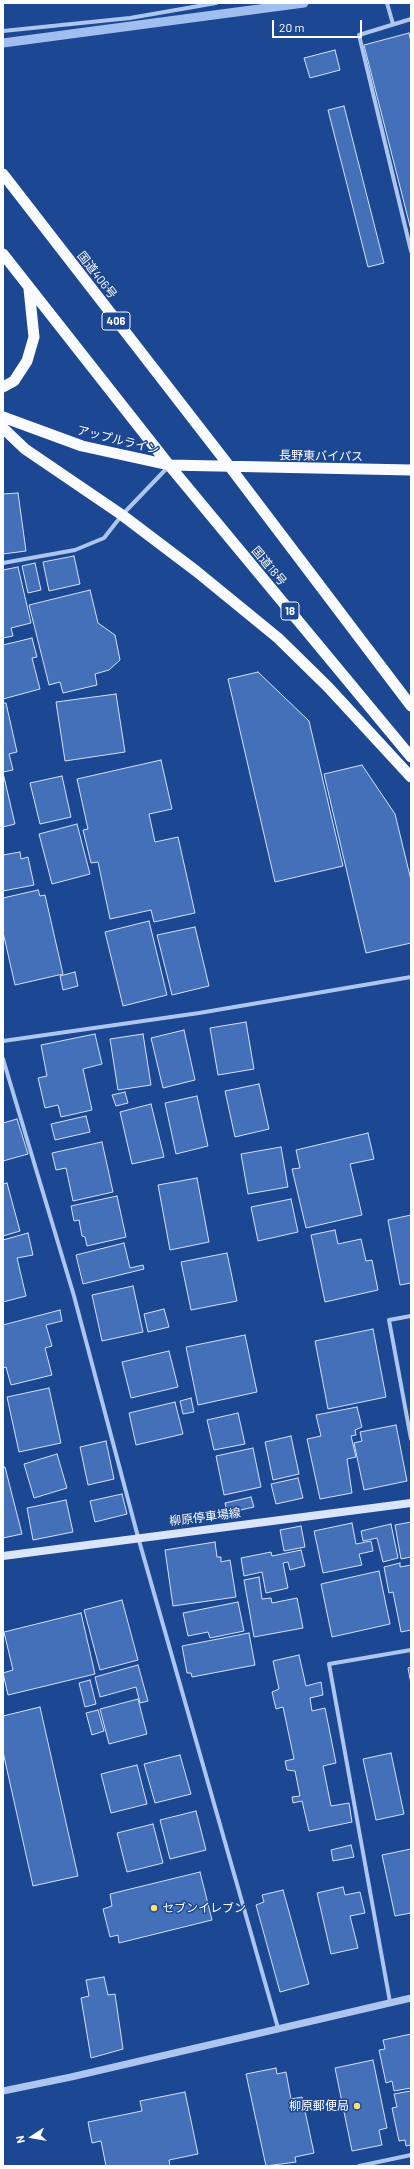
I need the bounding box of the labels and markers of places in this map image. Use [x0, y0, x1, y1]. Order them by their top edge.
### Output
place label: セブンイレブン [162, 1901, 246, 1915]
marker: セブンイレブン [149, 1903, 159, 1913]
place label: 柳原郵便局 [289, 2099, 349, 2113]
marker: 柳原郵便局 [352, 2101, 362, 2111]

